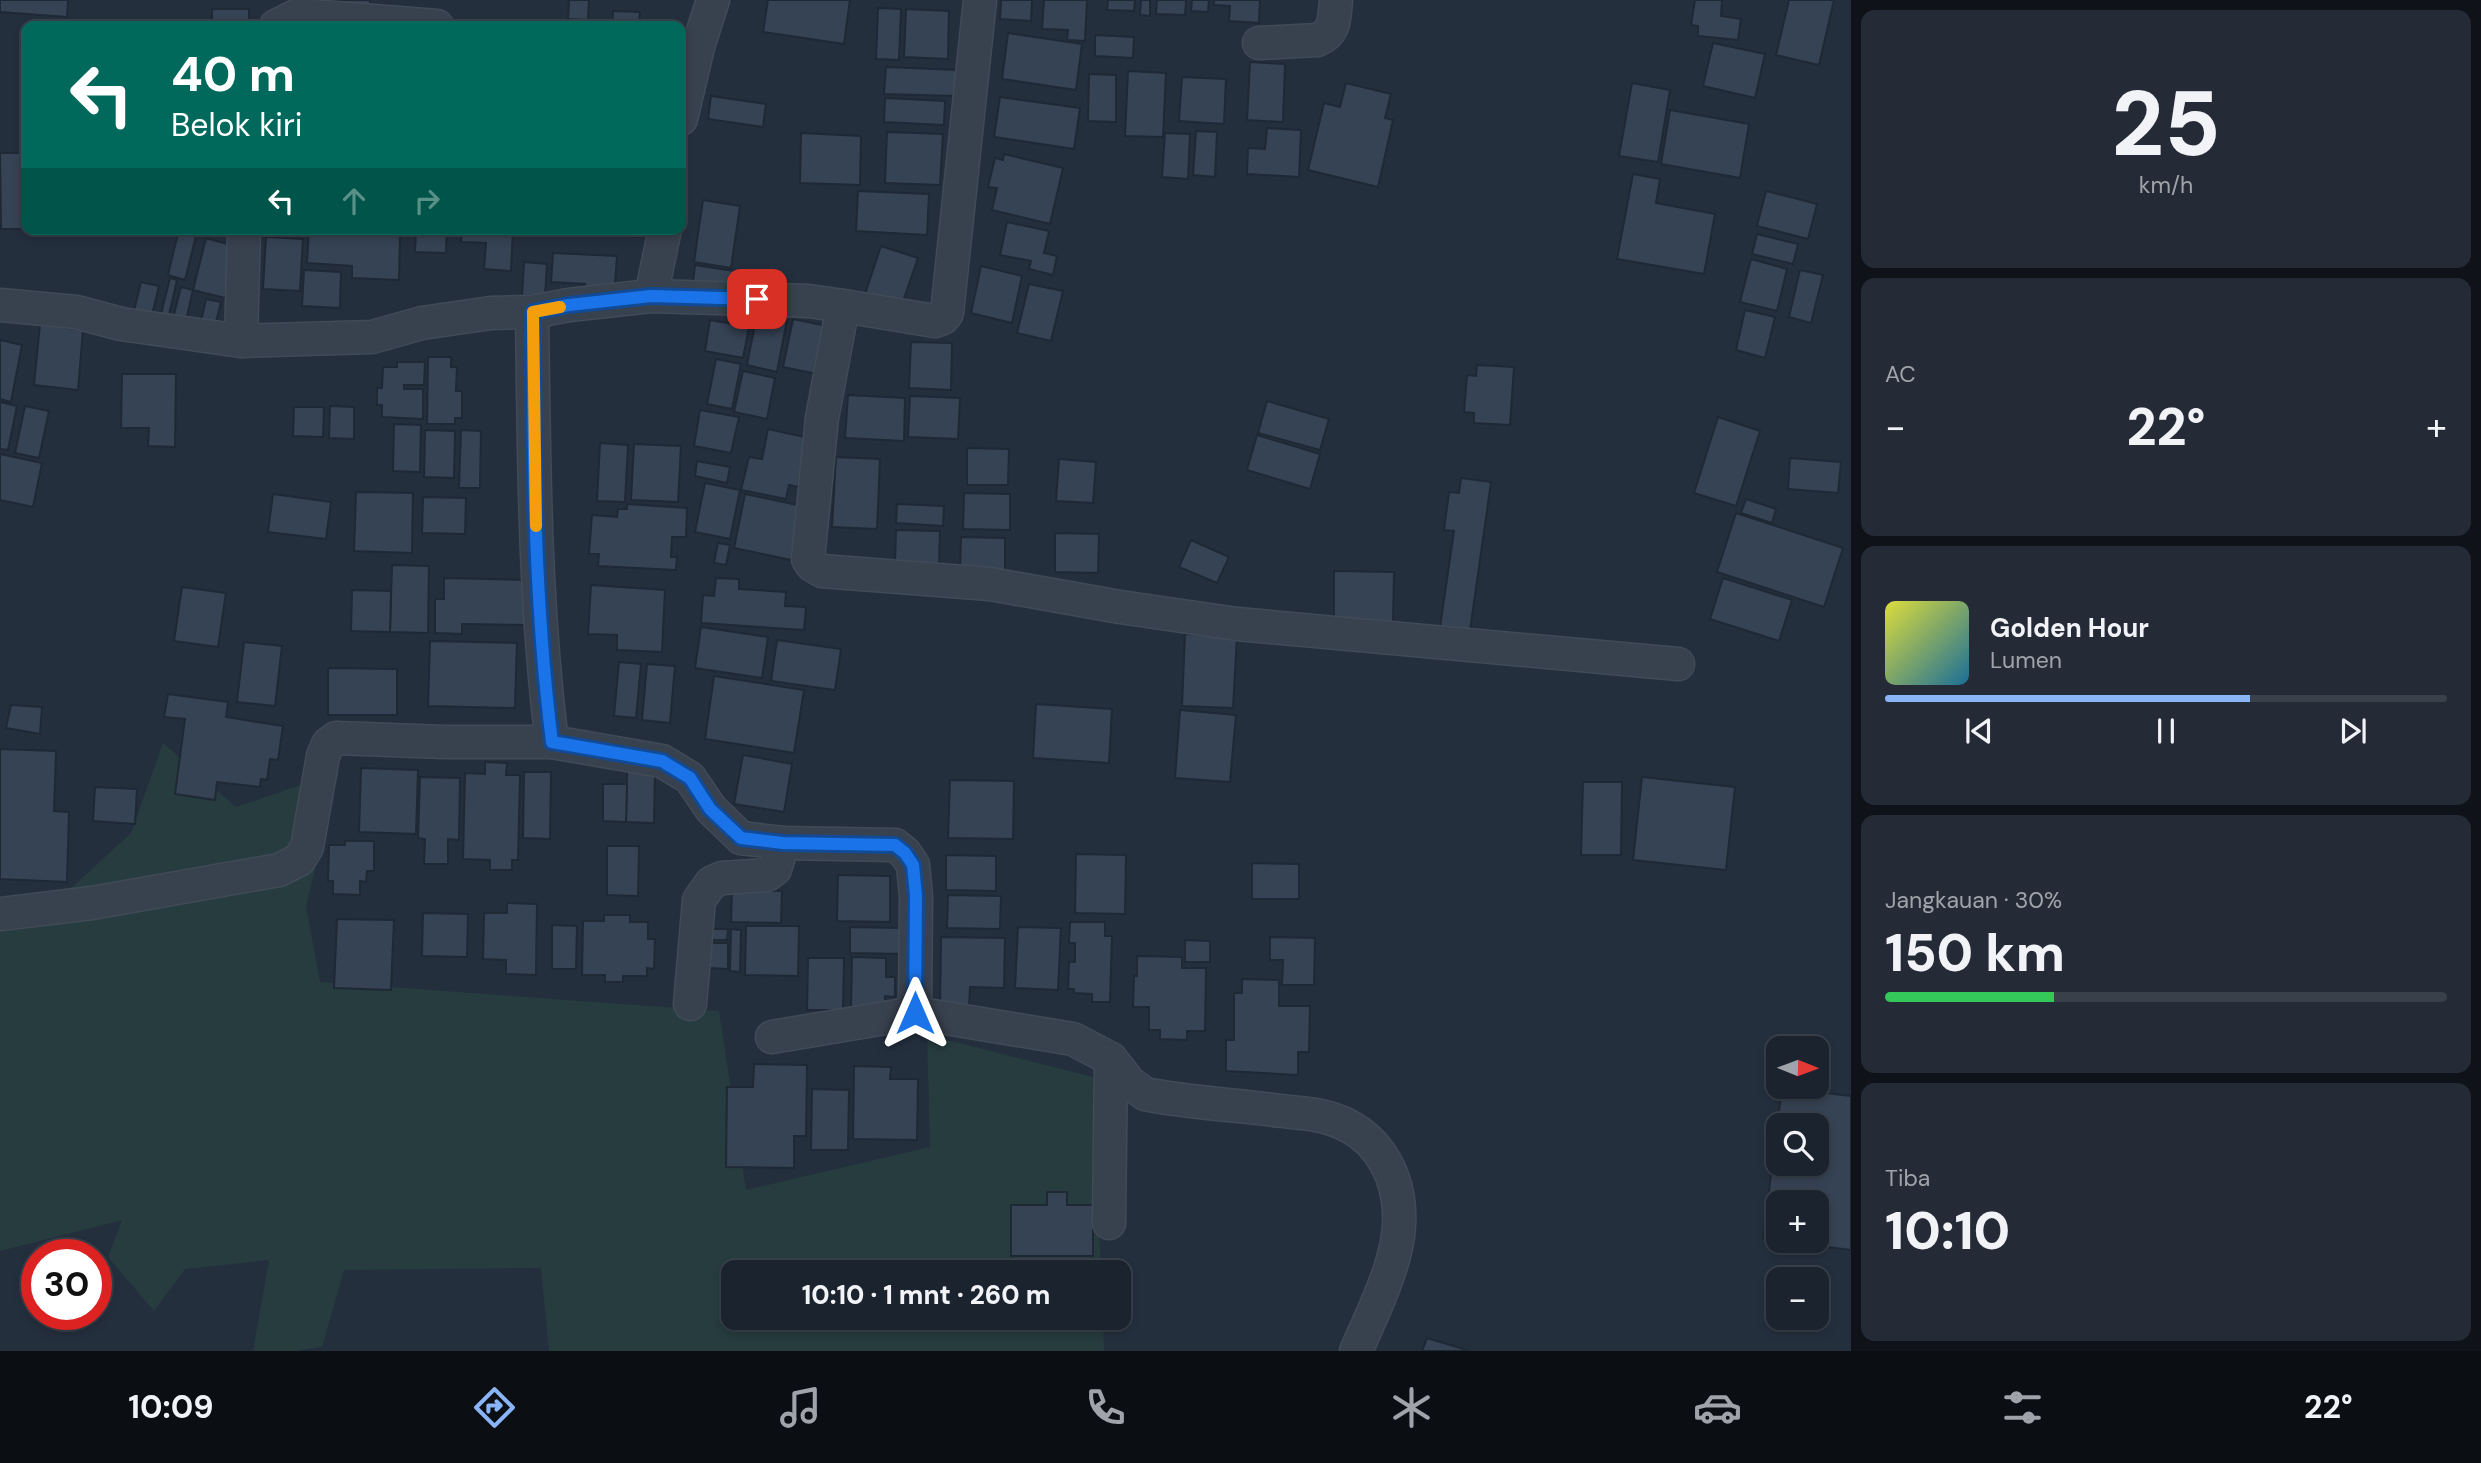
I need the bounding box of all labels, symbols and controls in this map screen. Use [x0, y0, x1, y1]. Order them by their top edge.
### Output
text: 40 m [171, 42, 295, 106]
icon: left [56, 49, 147, 140]
text: 25 [2111, 65, 2221, 183]
text: Belok kiri [171, 104, 303, 146]
text: km/h [2139, 170, 2193, 200]
icon: left [262, 182, 300, 220]
icon: ahead [335, 182, 373, 220]
icon: right [408, 182, 446, 220]
pin [727, 269, 787, 329]
icon: arrive [738, 280, 776, 318]
text: AC [1885, 359, 1916, 389]
text: 22° [2126, 393, 2206, 461]
text: − [1885, 402, 1906, 452]
text: + [2426, 402, 2447, 452]
text: Golden Hour [1990, 611, 2149, 645]
text: Lumen [1990, 645, 2062, 675]
icon: previous [1960, 712, 1998, 750]
icon: pause [2147, 712, 2185, 750]
icon: next [2334, 712, 2372, 750]
text: Jangkauan · 30% [1885, 885, 2062, 915]
text: 150 km [1885, 919, 2065, 987]
position arrow [878, 976, 952, 1050]
north arrow [1766, 1036, 1829, 1099]
map controls [1766, 1036, 1829, 1330]
button: search [1766, 1113, 1829, 1176]
text: Tiba [1885, 1163, 1930, 1193]
button: + [1766, 1190, 1829, 1253]
text: 10:10 [1885, 1197, 2010, 1265]
speed limit sign: 30 [21, 1239, 112, 1330]
button: − [1766, 1267, 1829, 1330]
text: 10:10 · 1 mnt · 260 m [802, 1278, 1050, 1312]
icon: directions [470, 1383, 519, 1432]
icon: music [776, 1383, 825, 1432]
icon: phone [1081, 1383, 1130, 1432]
icon: climate [1387, 1383, 1436, 1432]
icon: car [1693, 1383, 1742, 1432]
icon: filters [1998, 1383, 2047, 1432]
text: 10:09 [128, 1386, 213, 1428]
text: 22° [2304, 1386, 2353, 1428]

